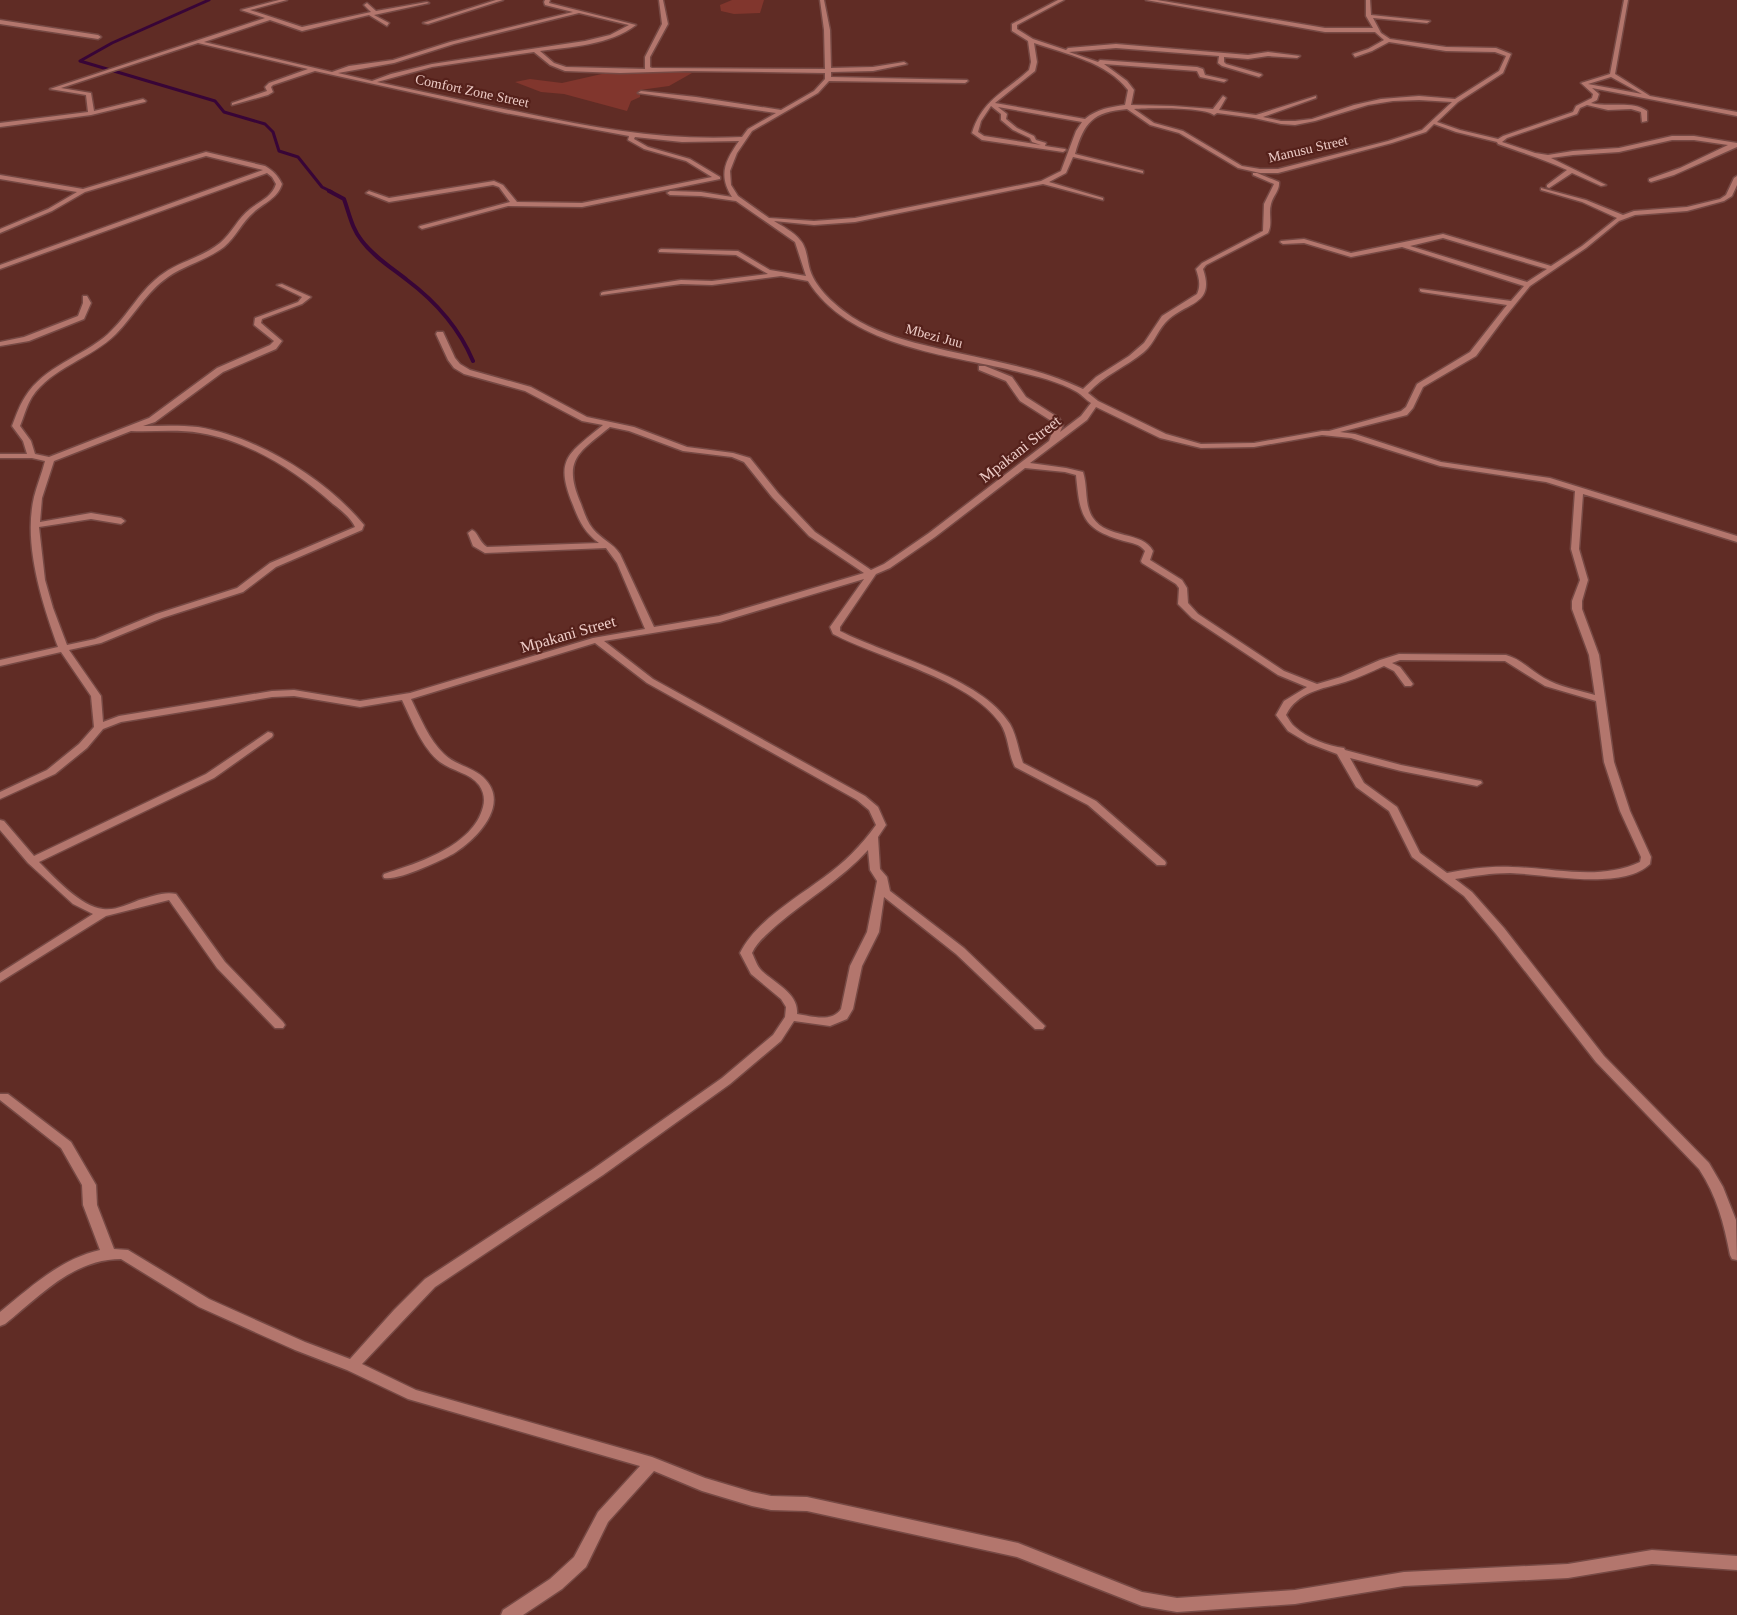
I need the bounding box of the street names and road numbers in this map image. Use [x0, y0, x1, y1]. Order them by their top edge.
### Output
street label: Comfort Zone Street [414, 72, 530, 110]
street label: Manusu Street [1267, 133, 1349, 165]
street label: Mbezi Juu [904, 321, 964, 351]
street label: Mpakani Street [976, 412, 1065, 487]
street label: Mpakani Street [518, 612, 618, 657]

